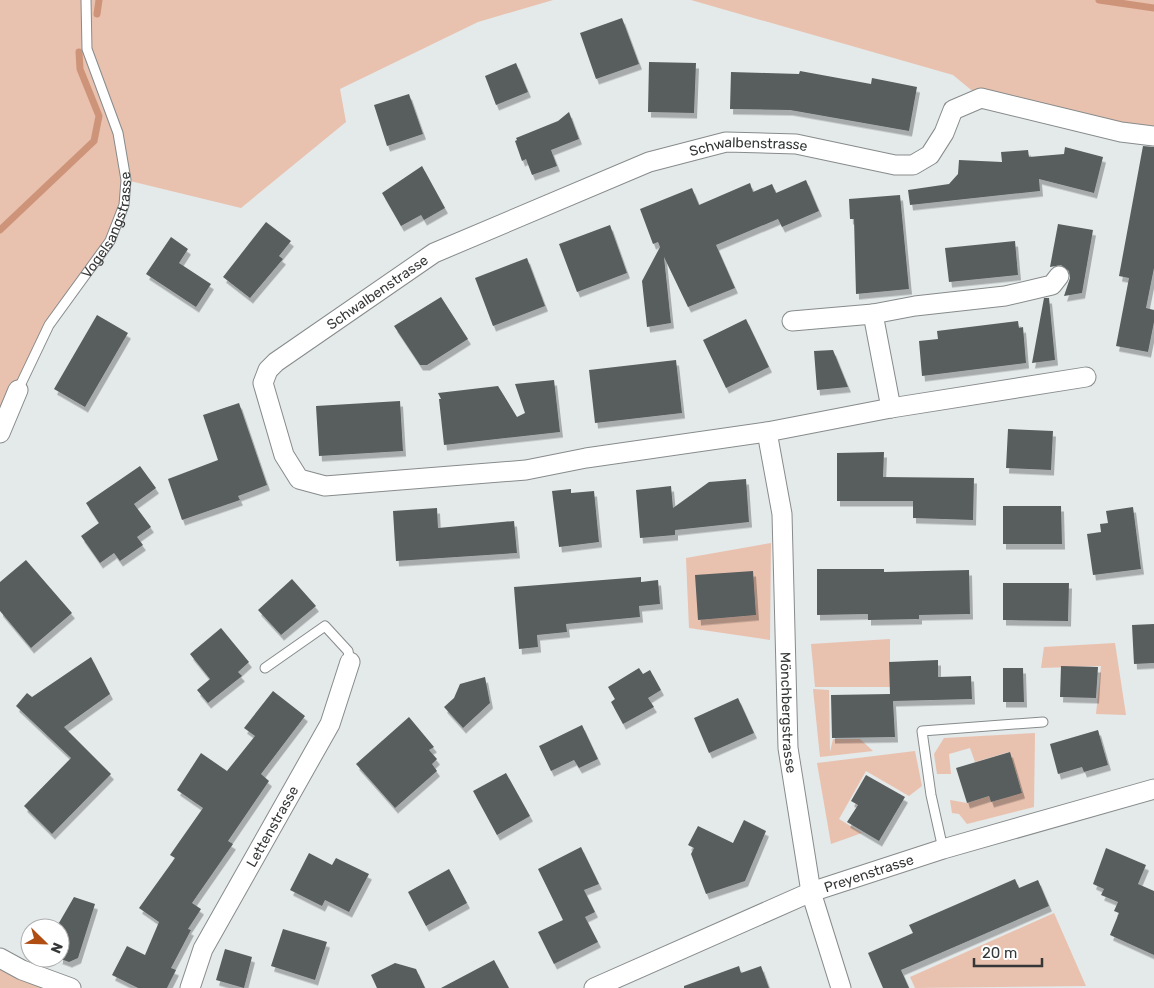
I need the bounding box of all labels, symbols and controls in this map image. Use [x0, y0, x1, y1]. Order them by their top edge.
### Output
street label: Schwalbenstrasse [688, 134, 809, 160]
street label: Vogelsangstrasse [78, 170, 135, 282]
street label: Schwalbenstrasse [324, 252, 432, 333]
street label: Mönchbergstrasse [777, 652, 800, 775]
street label: Lettenstrasse [243, 783, 302, 870]
street label: Preyenstrasse [822, 851, 916, 896]
north arrow [20, 918, 70, 968]
scale bar [974, 936, 1042, 968]
text: N [47, 940, 66, 956]
text: 20 m [982, 944, 1017, 962]

